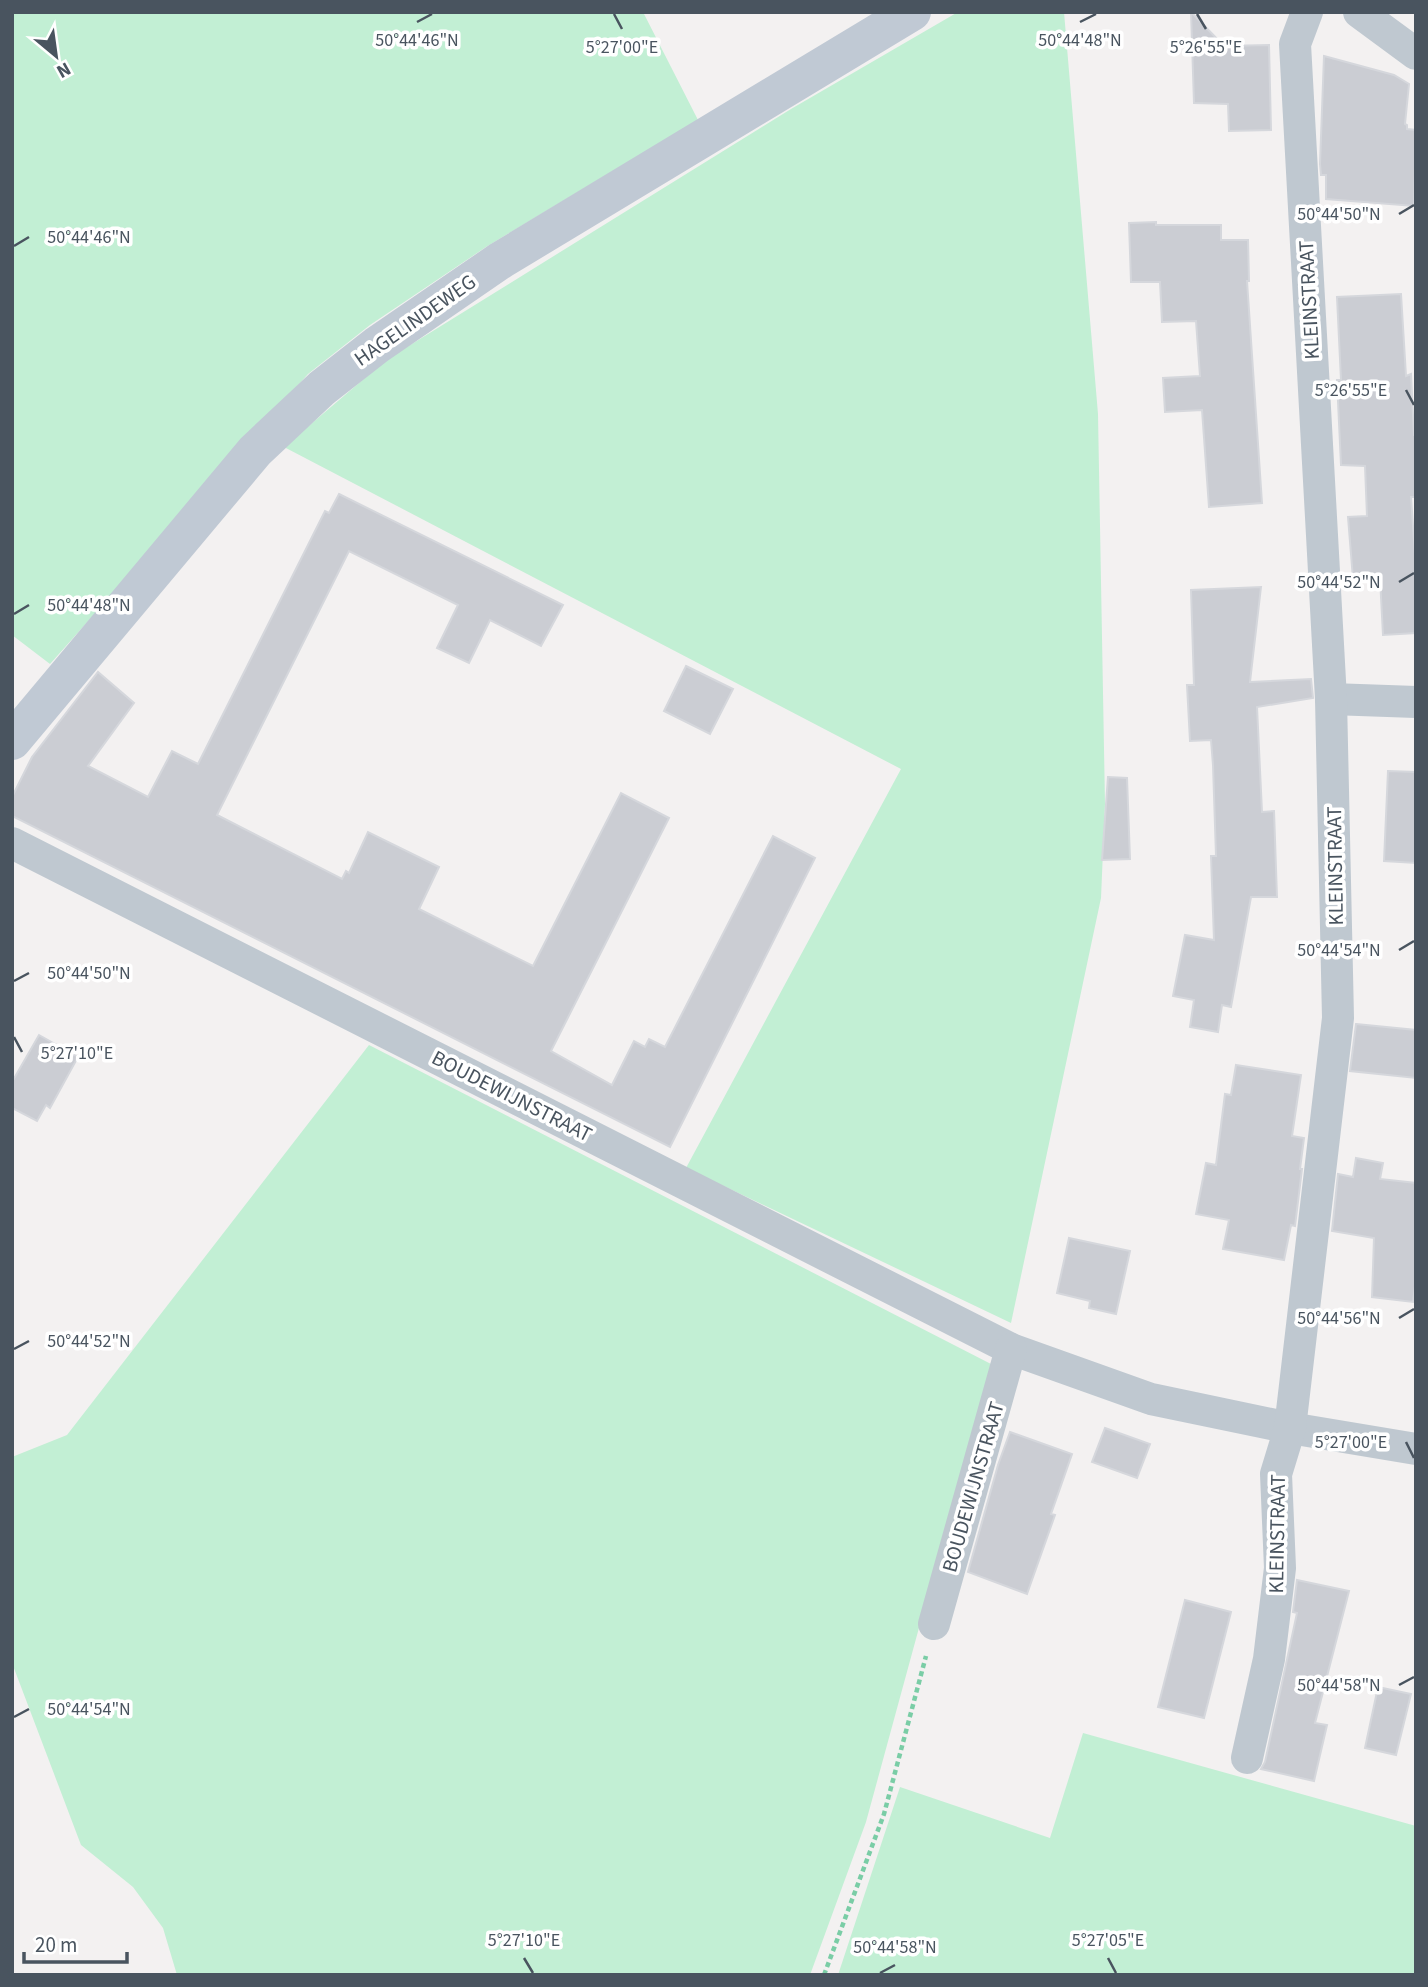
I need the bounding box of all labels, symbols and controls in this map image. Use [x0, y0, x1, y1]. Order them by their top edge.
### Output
north arrow [21, 21, 91, 91]
text: 50°44'46"N [375, 28, 459, 53]
text: 50°44'48"N [1038, 28, 1122, 53]
text: 5°27'00"E [586, 35, 658, 60]
text: 5°26'55"E [1170, 35, 1242, 60]
text: N [51, 55, 76, 84]
text: 50°44'50"N [1297, 202, 1381, 227]
text: 50°44'46"N [47, 225, 131, 250]
street label: KLEINSTRAAT [1291, 240, 1327, 360]
street label: HAGELINDEWEG [348, 267, 482, 373]
text: 5°26'55"E [1315, 378, 1387, 403]
text: 50°44'52"N [1297, 570, 1381, 595]
text: 50°44'48"N [47, 593, 131, 618]
street label: KLEINSTRAAT [1319, 806, 1351, 926]
text: 50°44'54"N [1297, 938, 1381, 963]
text: 50°44'50"N [47, 961, 131, 986]
text: 5°27'10"E [41, 1041, 113, 1066]
street label: BOUDEWIJNSTRAAT [427, 1043, 597, 1149]
text: 50°44'56"N [1297, 1306, 1381, 1331]
text: 50°44'52"N [47, 1329, 131, 1354]
street label: BOUDEWIJNSTRAAT [934, 1398, 1012, 1576]
text: 5°27'00"E [1315, 1430, 1387, 1455]
street label: KLEINSTRAAT [1261, 1474, 1293, 1594]
text: 50°44'58"N [1297, 1673, 1381, 1698]
text: 50°44'54"N [47, 1697, 131, 1722]
scale bar [24, 1920, 128, 1964]
text: 5°27'10"E [488, 1928, 560, 1953]
text: 5°27'05"E [1072, 1928, 1144, 1953]
text: 20 m [35, 1930, 77, 1960]
text: 50°44'58"N [853, 1935, 937, 1960]

